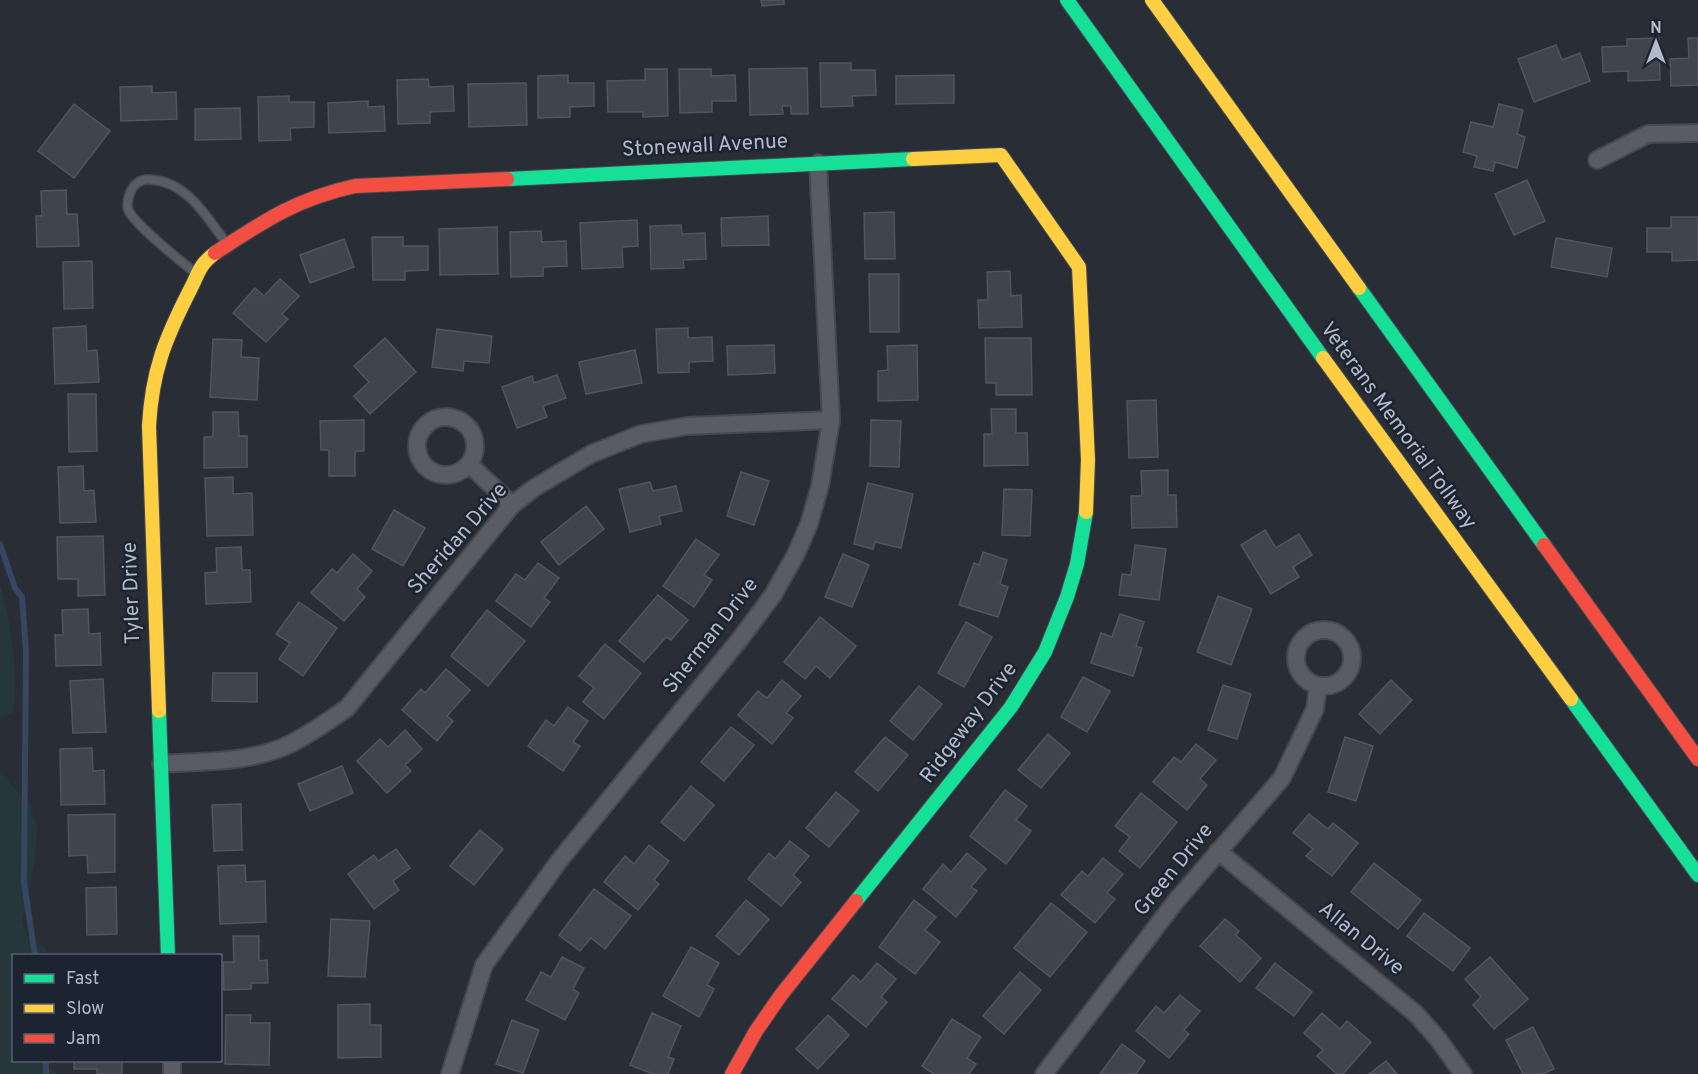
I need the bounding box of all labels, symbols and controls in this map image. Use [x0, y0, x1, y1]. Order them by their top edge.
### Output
north arrow [1626, 12, 1686, 72]
text: N [1650, 19, 1662, 39]
street label: Stonewall Avenue [621, 128, 789, 164]
street label: Veterans Memorial Tollway [1314, 317, 1482, 535]
street label: Sheridan Drive [402, 478, 514, 600]
street label: Tyler Drive [117, 541, 147, 645]
street label: Sherman Drive [657, 573, 765, 699]
street label: Ridgeway Drive [914, 657, 1024, 789]
street label: Green Drive [1128, 818, 1220, 922]
street label: Allan Drive [1312, 896, 1410, 982]
legend [12, 954, 222, 1062]
text: Fast [66, 968, 99, 991]
text: Slow [66, 998, 104, 1021]
text: Jam [66, 1028, 101, 1051]

